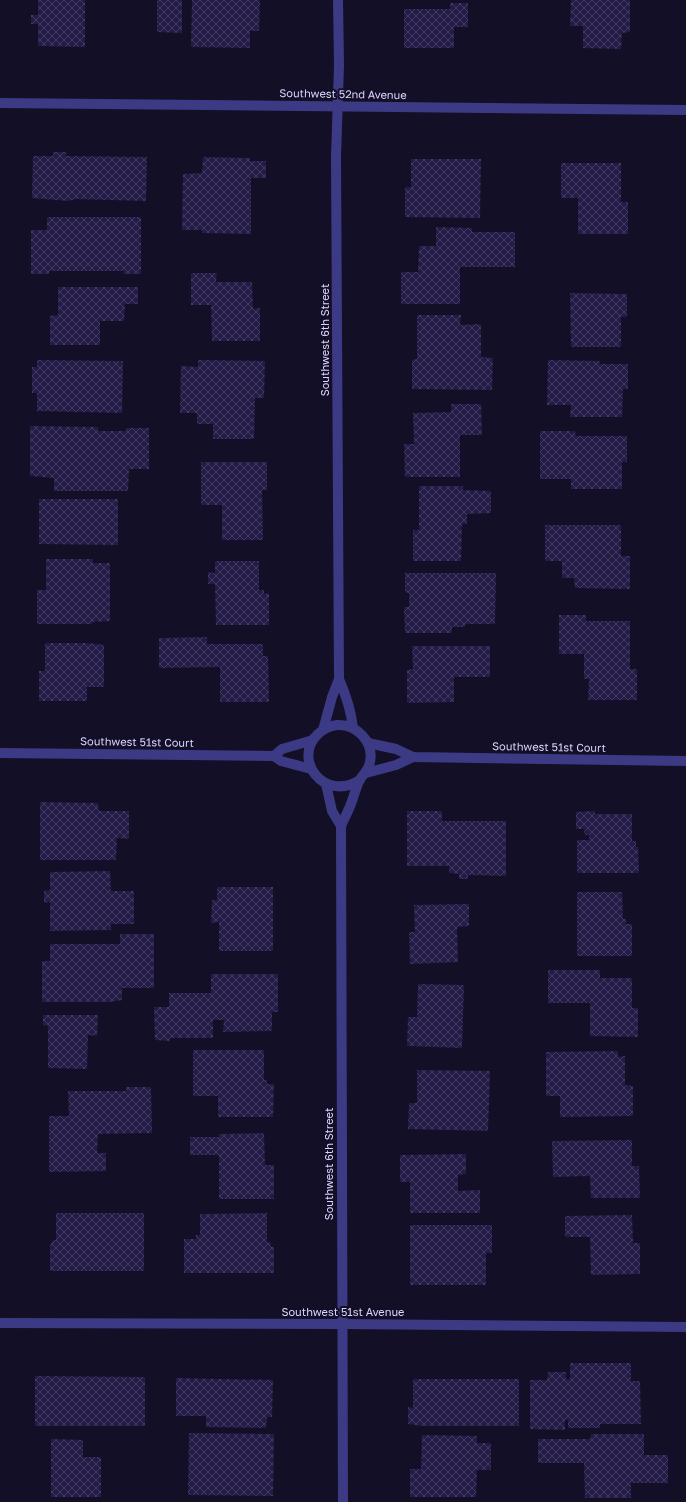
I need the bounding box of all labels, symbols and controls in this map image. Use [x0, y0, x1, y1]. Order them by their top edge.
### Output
street label: Southwest 52nd Avenue [279, 86, 407, 101]
street label: Southwest 6th Street [318, 284, 331, 396]
street label: Southwest 51st Court [80, 734, 194, 749]
street label: Southwest 51st Court [492, 739, 606, 754]
street label: Southwest 6th Street [322, 1108, 335, 1220]
street label: Southwest 51st Avenue [281, 1305, 405, 1318]

